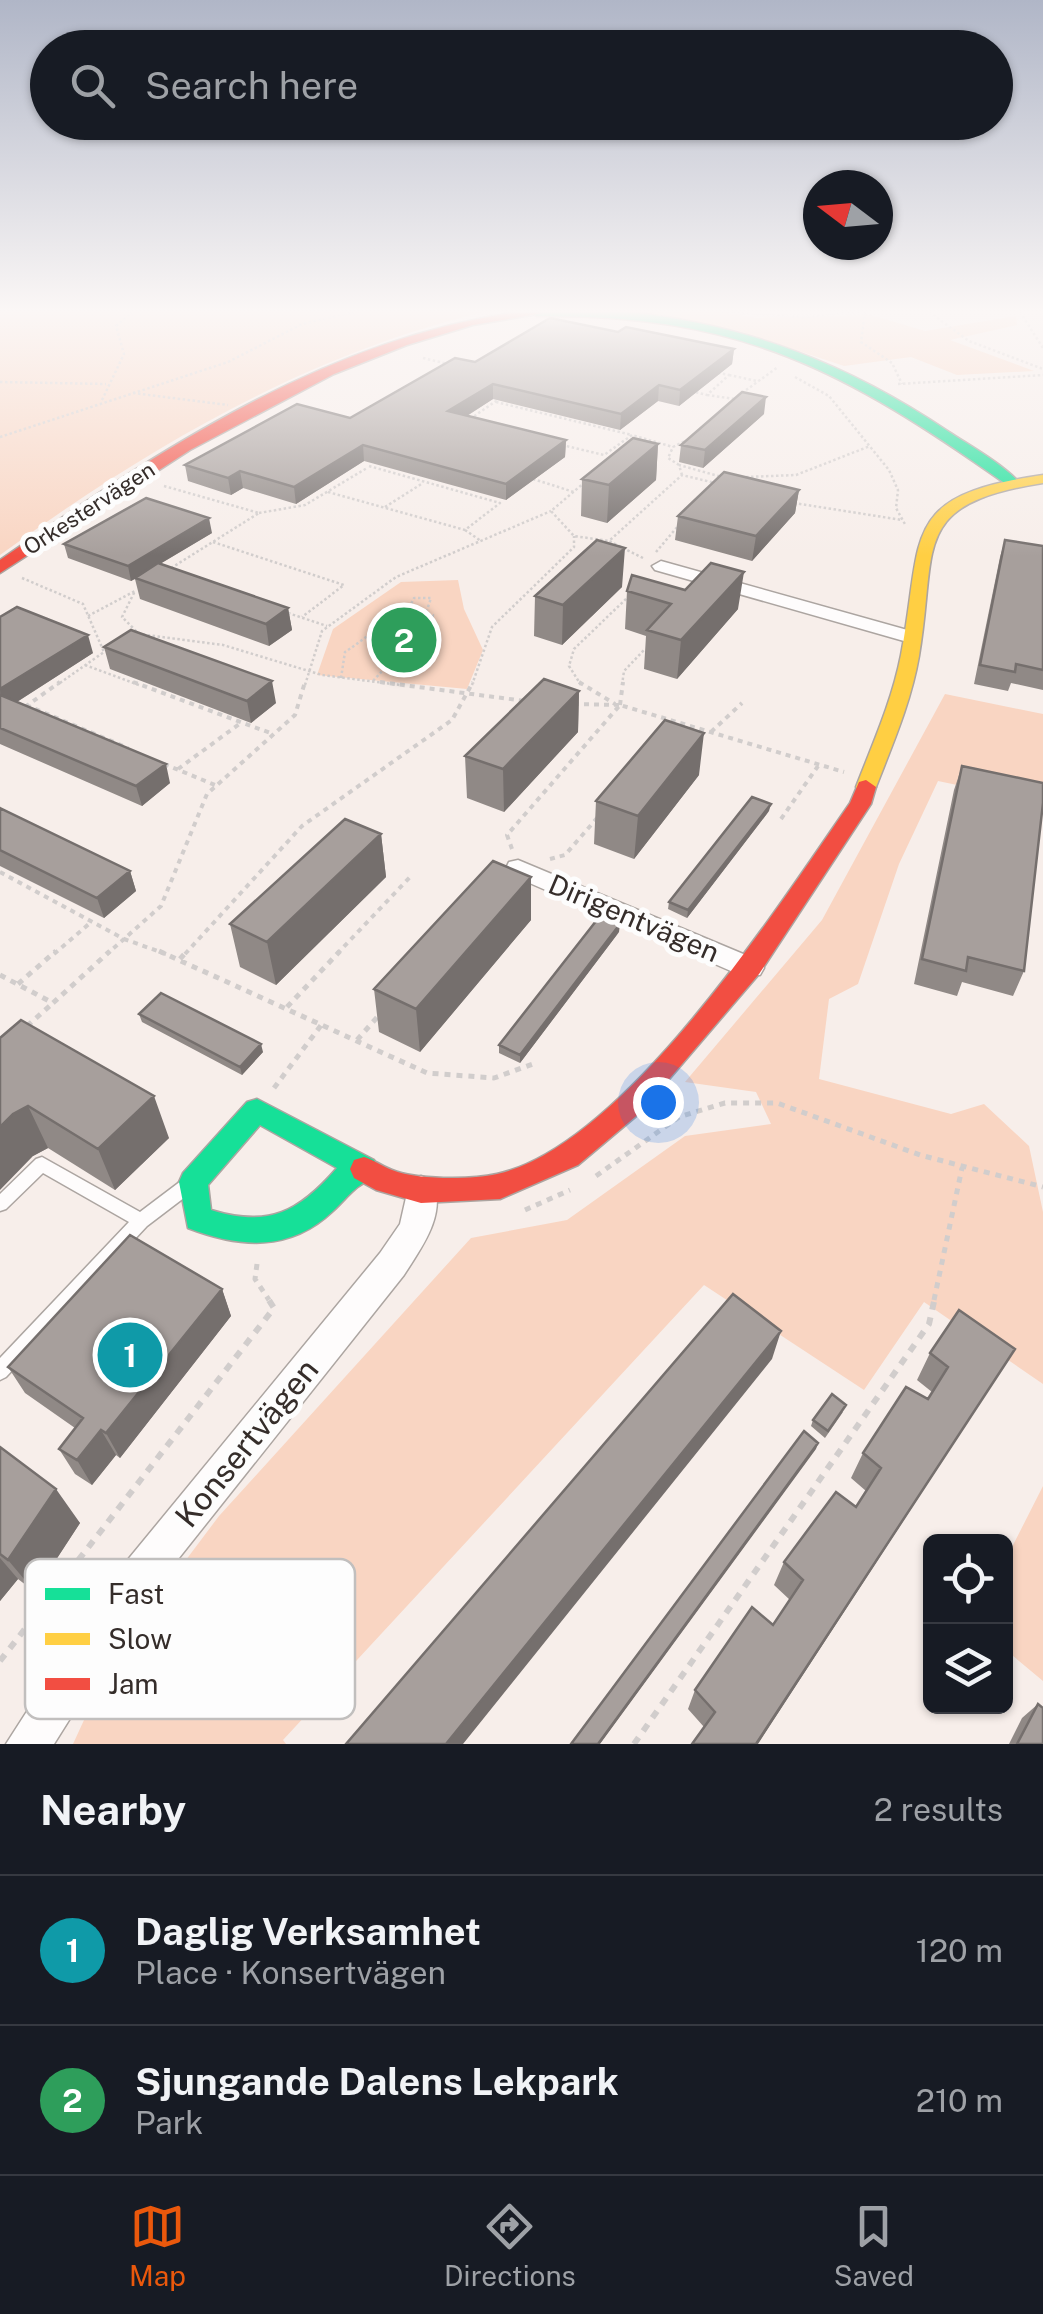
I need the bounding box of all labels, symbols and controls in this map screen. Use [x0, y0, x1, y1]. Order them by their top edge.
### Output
search box [30, 30, 1013, 140]
icon: search [65, 58, 120, 113]
text: Search here [145, 63, 358, 108]
north arrow [803, 170, 893, 260]
street label: Orkestervägen [19, 456, 159, 560]
pin: 2 [372, 602, 436, 678]
street label: Dirigentvägen [544, 867, 724, 968]
your location [633, 1077, 684, 1128]
pin: 1 [98, 1318, 162, 1392]
street label: Konsertvägen [168, 1351, 326, 1534]
map controls [923, 1534, 1013, 1714]
button: locate [923, 1534, 1013, 1624]
legend [25, 1559, 355, 1719]
text: Fast [108, 1577, 164, 1610]
text: Slow [108, 1622, 172, 1655]
button: layers [923, 1624, 1013, 1714]
text: Jam [108, 1667, 159, 1700]
text: Nearby [40, 1785, 186, 1834]
text: 2 results [874, 1791, 1003, 1828]
text: Daglig Verksamhet [135, 1909, 481, 1954]
text: 1 [66, 1932, 79, 1969]
text: 120 m [916, 1932, 1003, 1969]
text: Place · Konsertvägen [135, 1954, 446, 1991]
text: Sjungande Dalens Lekpark [135, 2059, 619, 2104]
text: 2 [62, 2082, 83, 2119]
text: 210 m [916, 2082, 1003, 2119]
text: Park [135, 2104, 203, 2141]
tab: Map [129, 2199, 186, 2292]
tab: Directions [444, 2199, 576, 2292]
tab: Saved [834, 2199, 914, 2292]

